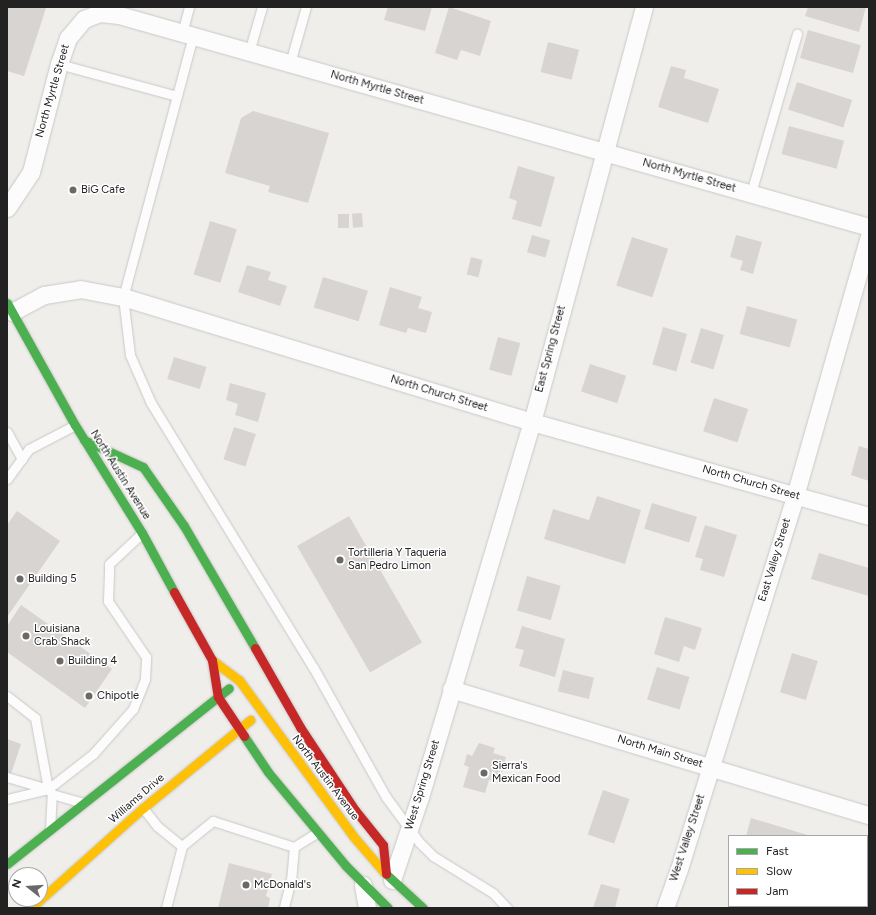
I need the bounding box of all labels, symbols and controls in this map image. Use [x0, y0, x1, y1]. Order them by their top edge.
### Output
street label: North Myrtle Street [33, 43, 73, 139]
street label: North Myrtle Street [329, 68, 425, 108]
street label: North Myrtle Street [641, 156, 737, 196]
place label: BiG Cafe [81, 183, 125, 197]
marker: BiG Cafe [68, 185, 78, 195]
street label: East Spring Street [533, 304, 569, 394]
street label: North Church Street [389, 373, 489, 415]
street label: North Austin Avenue [87, 428, 153, 522]
street label: North Church Street [701, 463, 801, 503]
street label: East Valley Street [756, 517, 794, 603]
place label: Tortilleria Y Taqueria San Pedro Limon [348, 547, 446, 573]
marker: Tortilleria Y Taqueria San Pedro Limon [335, 555, 345, 565]
place label: Building 5 [28, 572, 76, 586]
marker: Building 5 [15, 574, 25, 584]
place label: Louisiana Crab Shack [34, 623, 90, 649]
marker: Louisiana Crab Shack [21, 631, 31, 641]
place label: Building 4 [68, 654, 117, 668]
marker: Building 4 [55, 656, 65, 666]
place label: Chipotle [97, 689, 139, 703]
marker: Chipotle [84, 691, 94, 701]
street label: North Austin Avenue [289, 733, 361, 823]
street label: North Main Street [616, 733, 704, 771]
street label: West Spring Street [403, 738, 443, 832]
place label: Sierra's Mexican Food [492, 760, 561, 786]
marker: Sierra's Mexican Food [479, 768, 489, 778]
street label: Williams Drive [107, 771, 167, 827]
street label: West Valley Street [668, 793, 708, 883]
legend [728, 835, 868, 907]
text: Fast [766, 844, 789, 858]
text: Slow [766, 864, 792, 878]
north arrow [8, 867, 48, 907]
text: N [10, 878, 24, 890]
place label: McDonald's [254, 878, 311, 892]
marker: McDonald's [241, 880, 251, 890]
text: Jam [766, 884, 789, 898]

